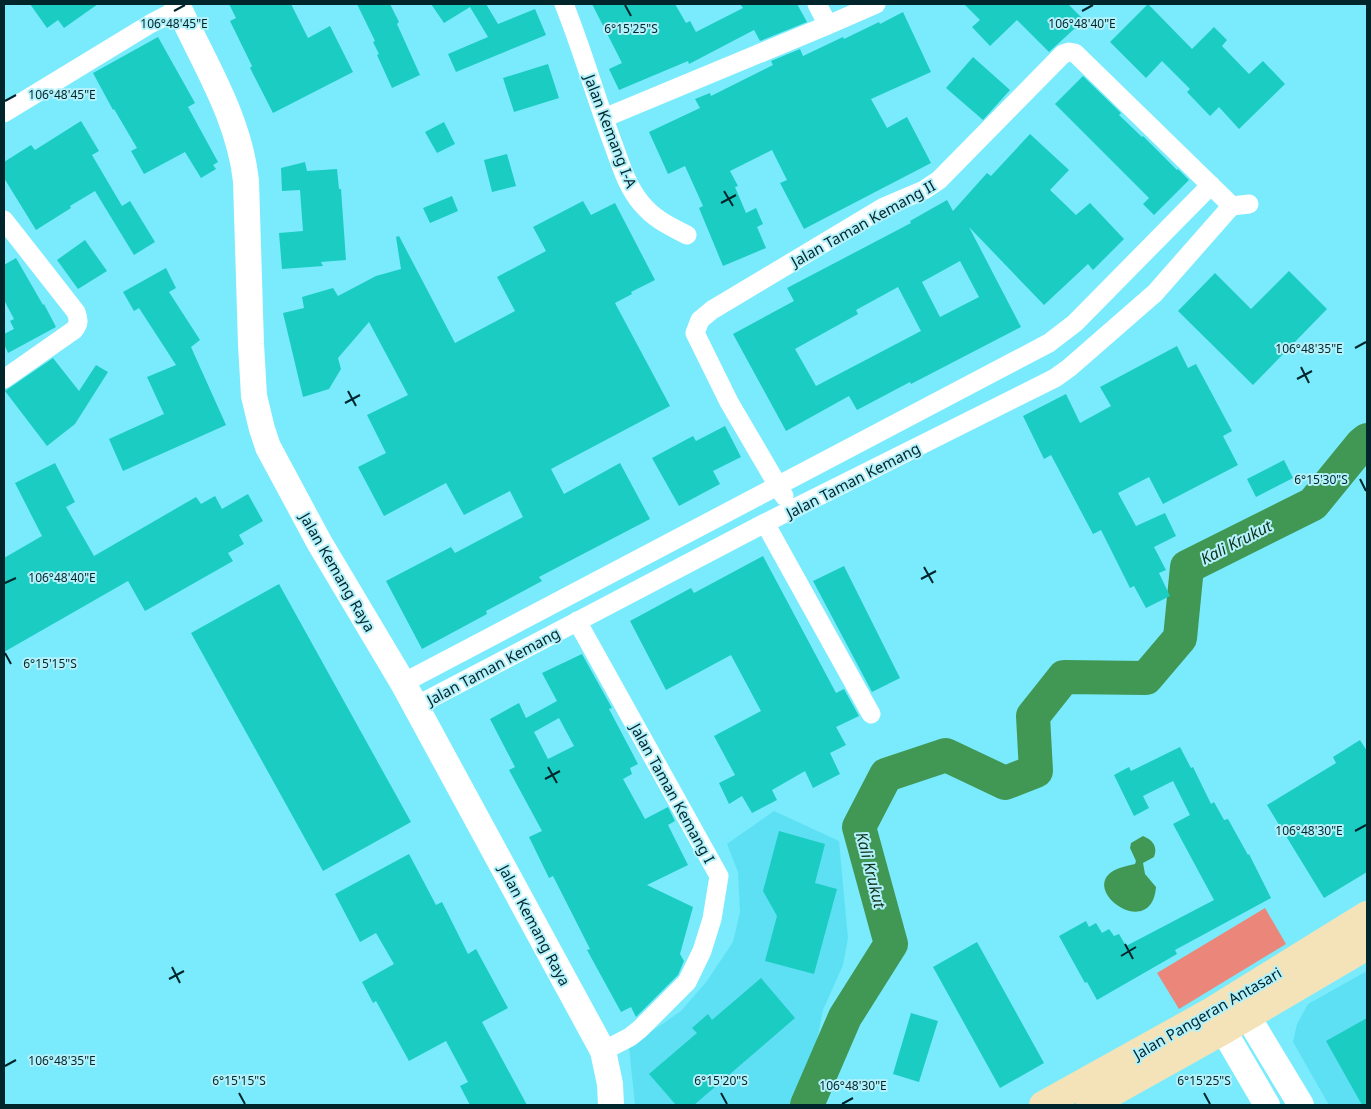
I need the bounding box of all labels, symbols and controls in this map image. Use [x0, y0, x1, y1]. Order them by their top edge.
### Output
text: 106°48'45"E [140, 15, 208, 32]
text: 106°48'40"E [1048, 15, 1116, 32]
text: 6°15'25"S [604, 20, 658, 37]
street label: Jalan Kemang I-A [579, 70, 642, 191]
text: 106°48'45"E [28, 86, 96, 103]
street label: Jalan Taman Kemang II [786, 175, 939, 272]
text: 106°48'35"E [1275, 340, 1343, 357]
street label: Jalan Taman Kemang [781, 438, 923, 523]
text: 6°15'30"S [1294, 471, 1348, 488]
street label: Jalan Kemang Raya [295, 507, 380, 635]
water label: Kali Krukut [1196, 514, 1276, 569]
text: 106°48'40"E [28, 569, 96, 586]
street label: Jalan Taman Kemang [421, 622, 563, 710]
text: 6°15'15"S [23, 655, 77, 672]
street label: Jalan Taman Kemang I [625, 718, 720, 866]
text: 106°48'30"E [1275, 822, 1343, 839]
water label: Kali Krukut [851, 830, 891, 911]
street label: Jalan Kemang Raya [494, 859, 575, 989]
street label: Jalan Pangeran Antasari [1127, 962, 1285, 1065]
text: 106°48'35"E [28, 1052, 96, 1069]
text: 6°15'15"S [212, 1072, 266, 1089]
text: 6°15'20"S [694, 1072, 748, 1089]
text: 6°15'25"S [1177, 1072, 1231, 1089]
text: 106°48'30"E [819, 1077, 887, 1094]

